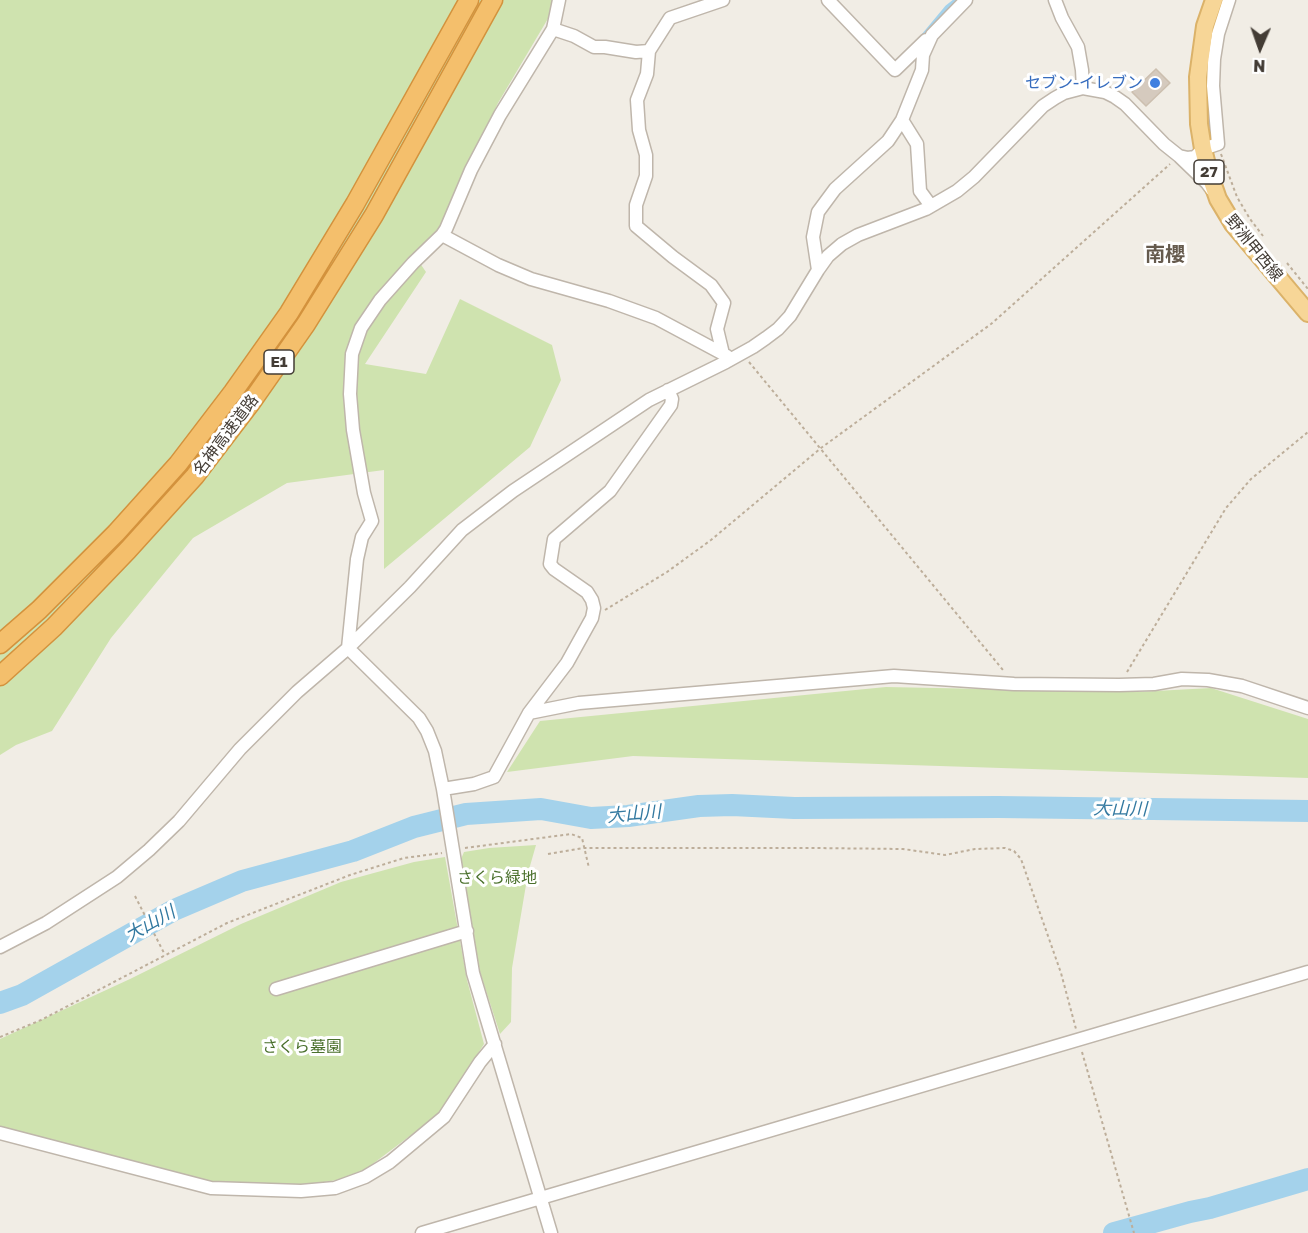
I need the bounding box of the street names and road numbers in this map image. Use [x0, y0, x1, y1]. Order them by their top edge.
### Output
road number: 27 [1194, 160, 1224, 184]
street label: 野洲甲西線 [1221, 211, 1287, 285]
road number: E1 [264, 350, 294, 374]
street label: 名神高速道路 [189, 391, 263, 479]

